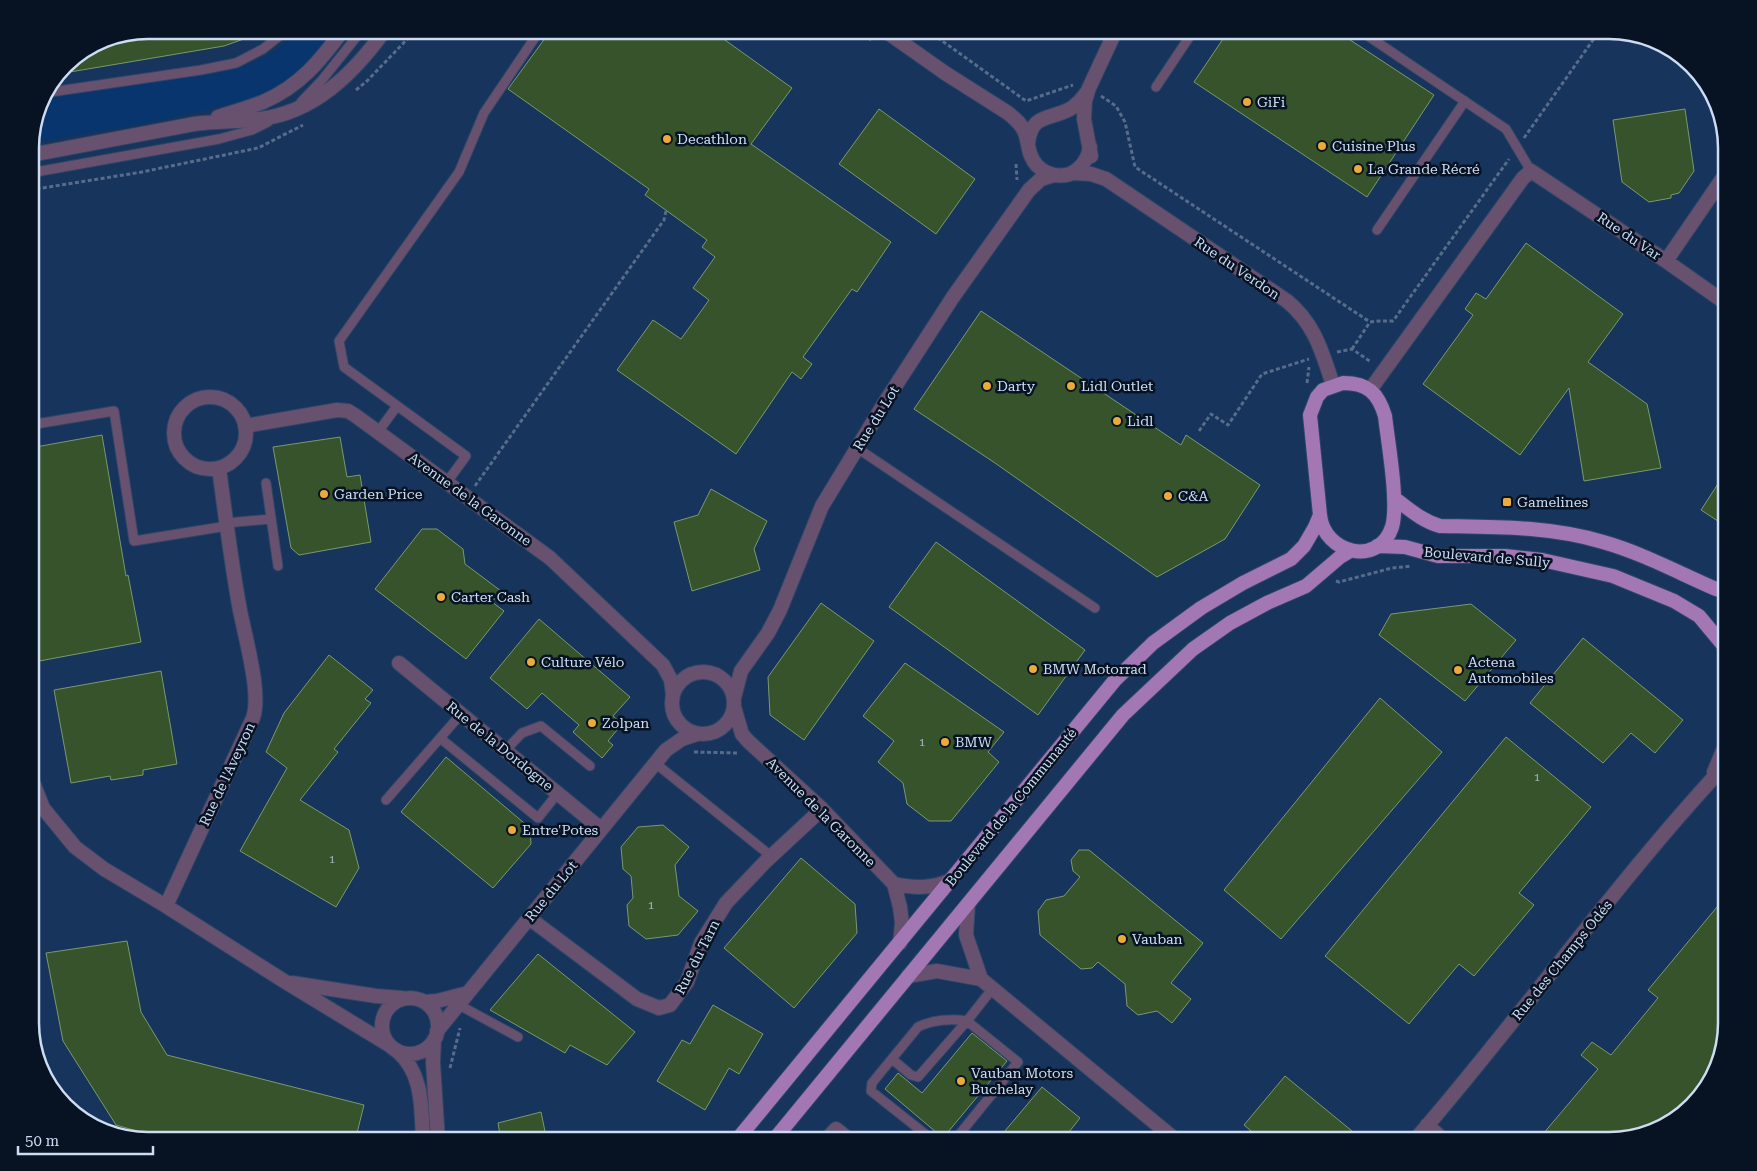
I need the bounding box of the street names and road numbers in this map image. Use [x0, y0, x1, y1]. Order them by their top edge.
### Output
street label: Rue du Var [1594, 209, 1664, 263]
street label: Rue du Verdon [1191, 234, 1283, 302]
street label: Rue du Lot [850, 383, 902, 453]
street label: Avenue de la Garonne [405, 449, 535, 549]
street label: Boulevard de Sully [1423, 544, 1552, 571]
street label: Rue de la Dordogne [444, 698, 557, 794]
street label: Rue de l'Aveyron [196, 720, 258, 828]
street label: Boulevard de la Communauté [942, 725, 1080, 889]
street label: Avenue de la Garonne [763, 754, 879, 870]
street label: Rue du Lot [522, 858, 580, 924]
street label: Rue des Champs Odés [1509, 897, 1615, 1023]
street label: Rue du Tarn [671, 917, 723, 997]

